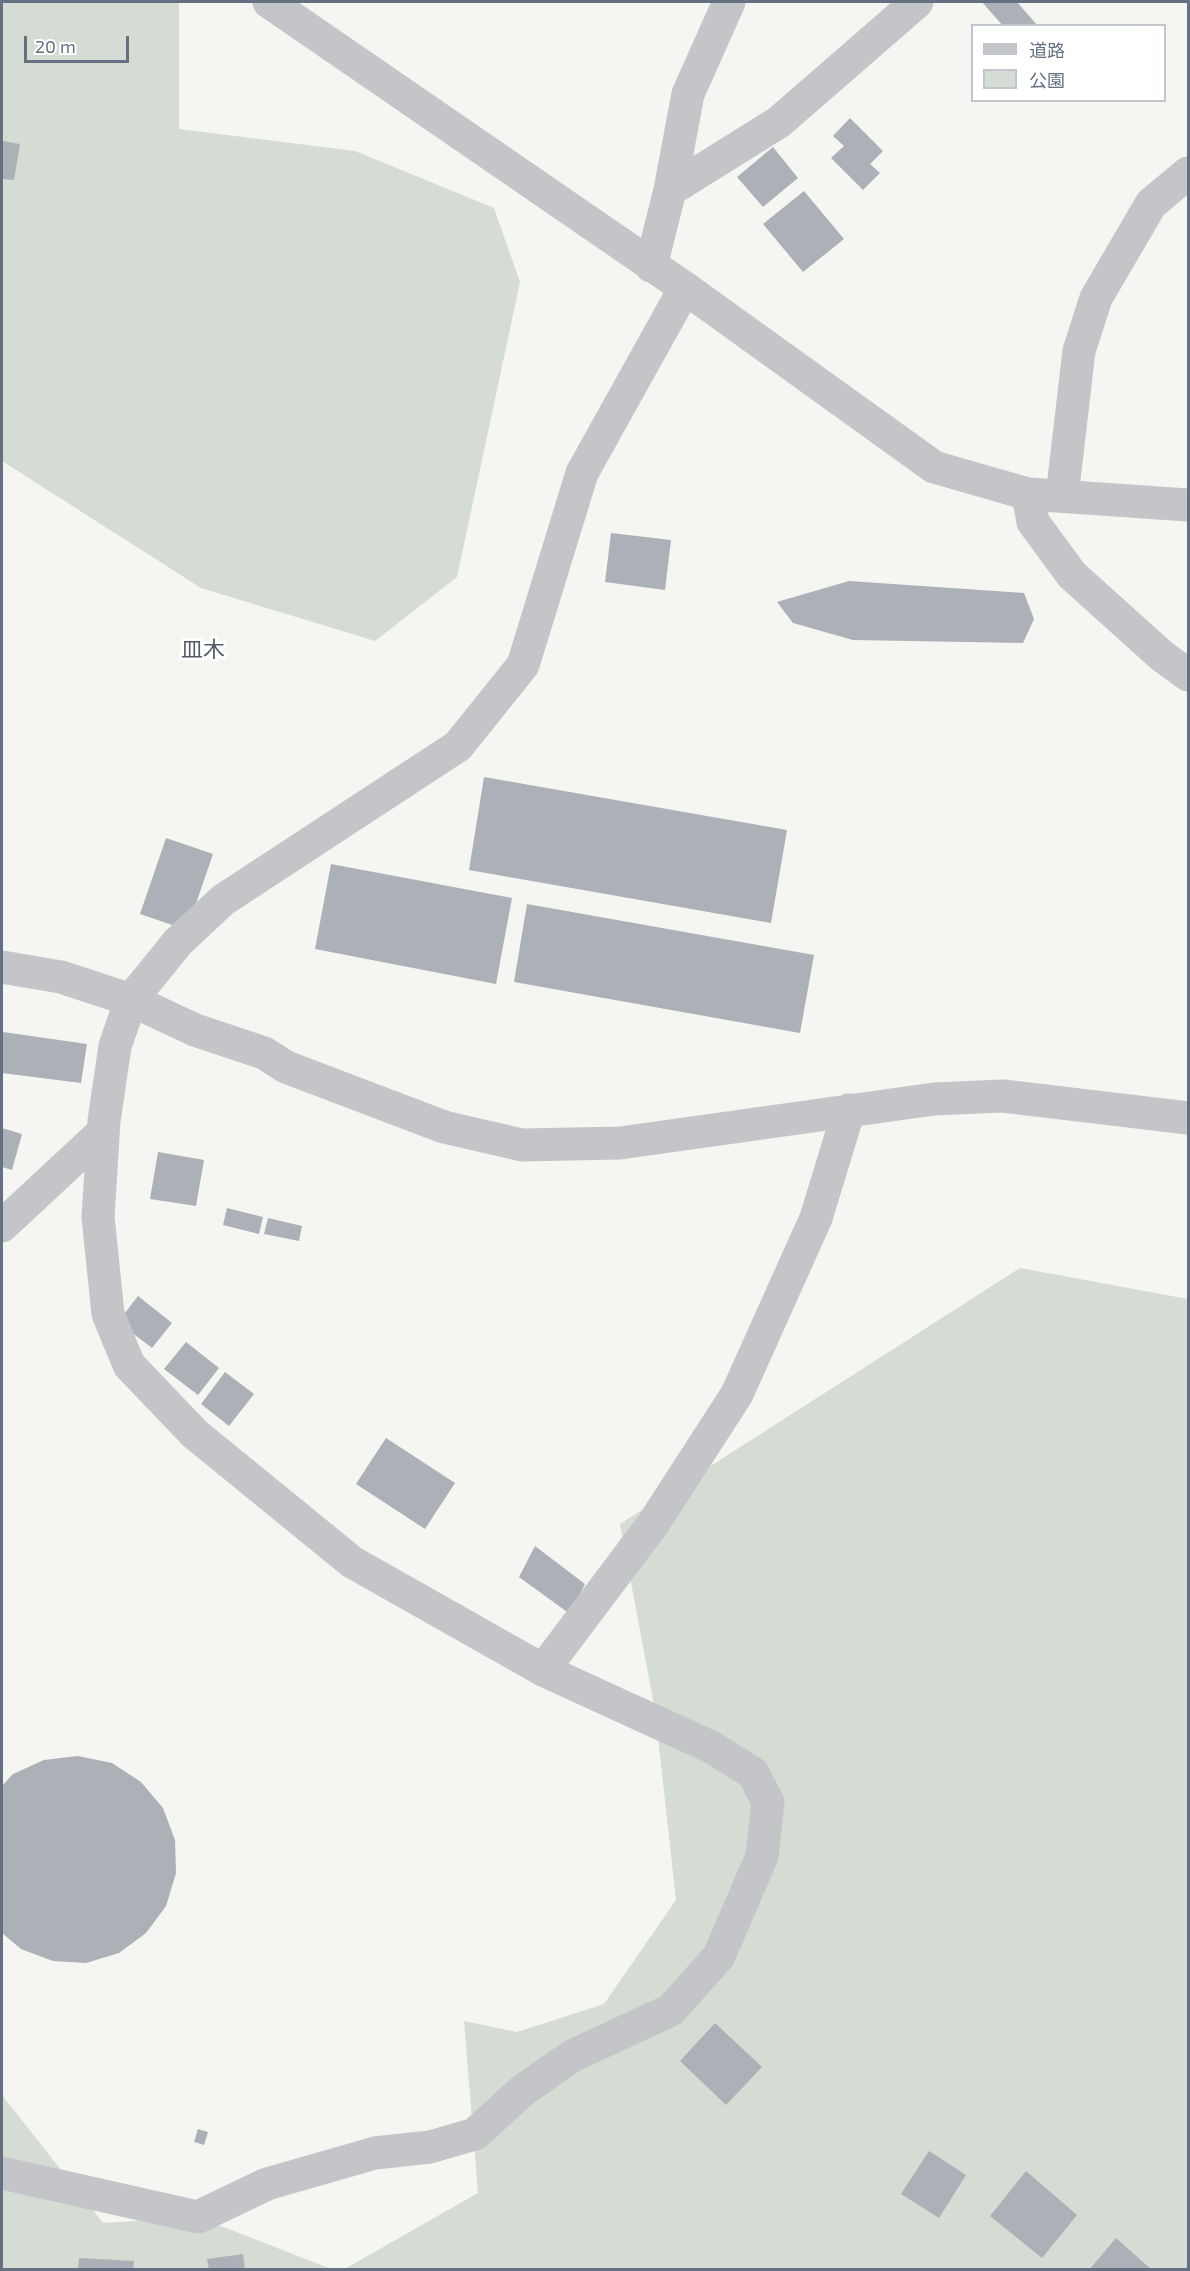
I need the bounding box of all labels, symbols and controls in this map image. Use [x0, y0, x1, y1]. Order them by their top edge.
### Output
scale bar [27, 24, 132, 62]
legend [971, 24, 1166, 102]
text: 20 m [35, 35, 76, 57]
text: 道路 [1029, 39, 1065, 61]
text: 公園 [1029, 69, 1065, 91]
district label: 皿木 [181, 637, 225, 663]

